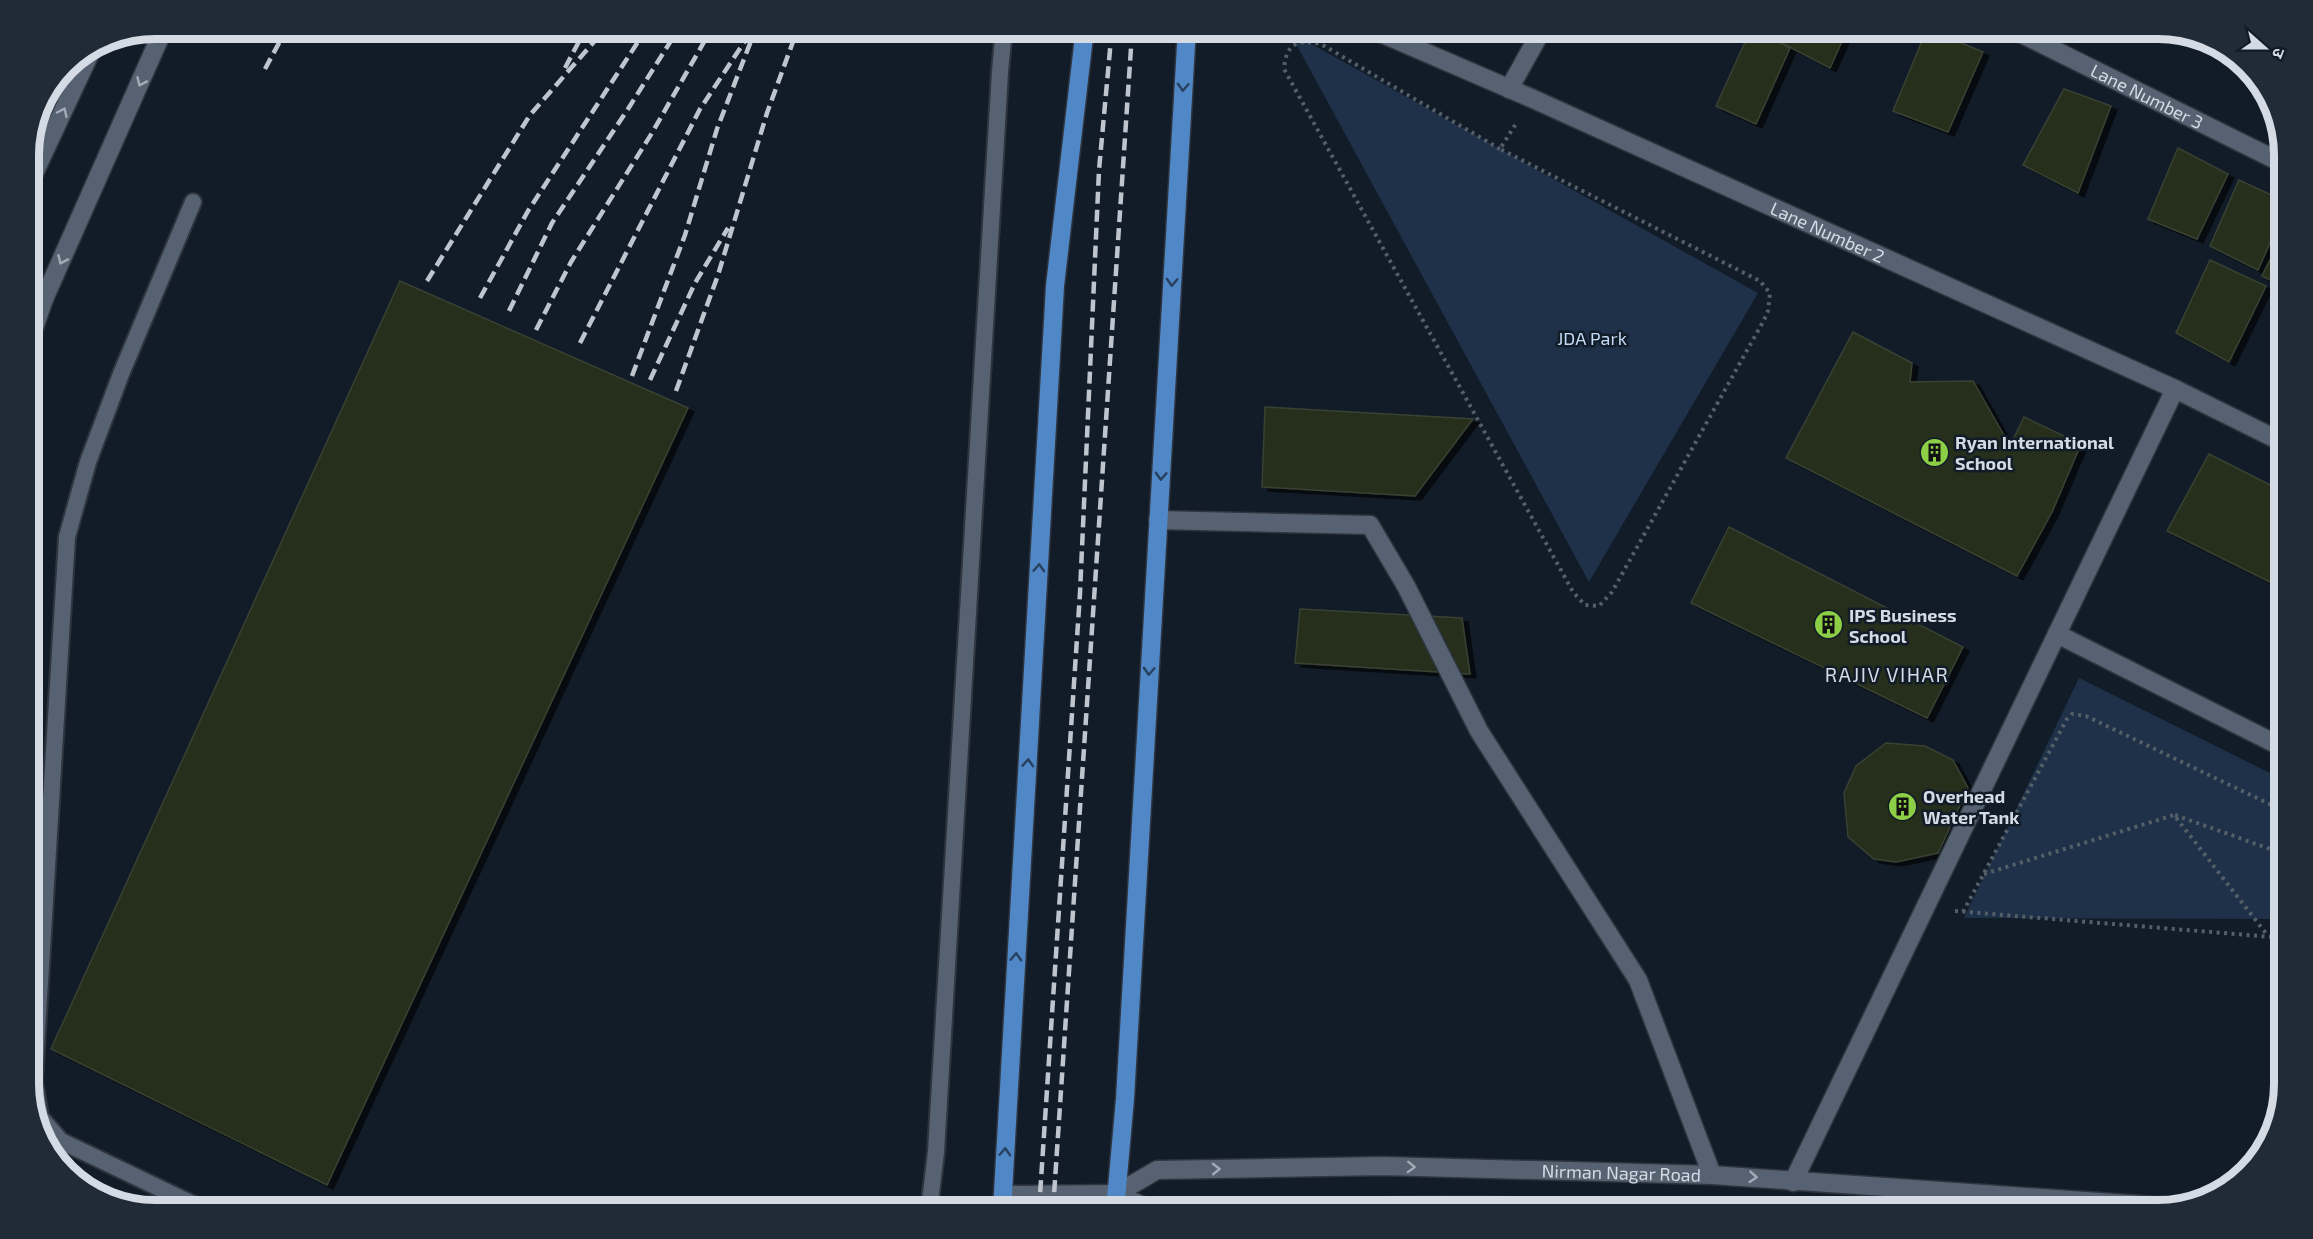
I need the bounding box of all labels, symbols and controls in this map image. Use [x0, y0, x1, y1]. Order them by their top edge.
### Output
north arrow [2235, 18, 2295, 78]
text: उ [2269, 46, 2290, 62]
street label: Lane Number 3 [2087, 59, 2207, 133]
one-way arrow [136, 76, 148, 87]
one-way arrow [1176, 82, 1189, 91]
one-way arrow [55, 108, 67, 119]
street label: Lane Number 2 [1767, 197, 1888, 267]
one-way arrow [57, 254, 69, 265]
one-way arrow [1165, 277, 1178, 286]
park label: JDA Park [1557, 327, 1627, 349]
place label: Ryan International School [1955, 431, 2114, 474]
building icon: Ryan International School [1918, 436, 1950, 468]
one-way arrow [1154, 472, 1167, 481]
one-way arrow [1032, 564, 1045, 573]
place label: IPS Business School [1849, 604, 1957, 647]
building icon: IPS Business School [1812, 609, 1844, 641]
district label: RAJIV VIHAR [1825, 662, 1949, 686]
one-way arrow [1143, 666, 1156, 675]
one-way arrow [1021, 758, 1034, 767]
place label: Overhead Water Tank [1923, 785, 2019, 828]
building icon: Overhead Water Tank [1886, 790, 1918, 822]
one-way arrow [1010, 953, 1023, 962]
one-way arrow [999, 1148, 1012, 1157]
street label: Nirman Nagar Road [1541, 1159, 1701, 1186]
one-way arrow [1406, 1161, 1415, 1173]
one-way arrow [1211, 1163, 1220, 1175]
one-way arrow [1748, 1171, 1757, 1184]

